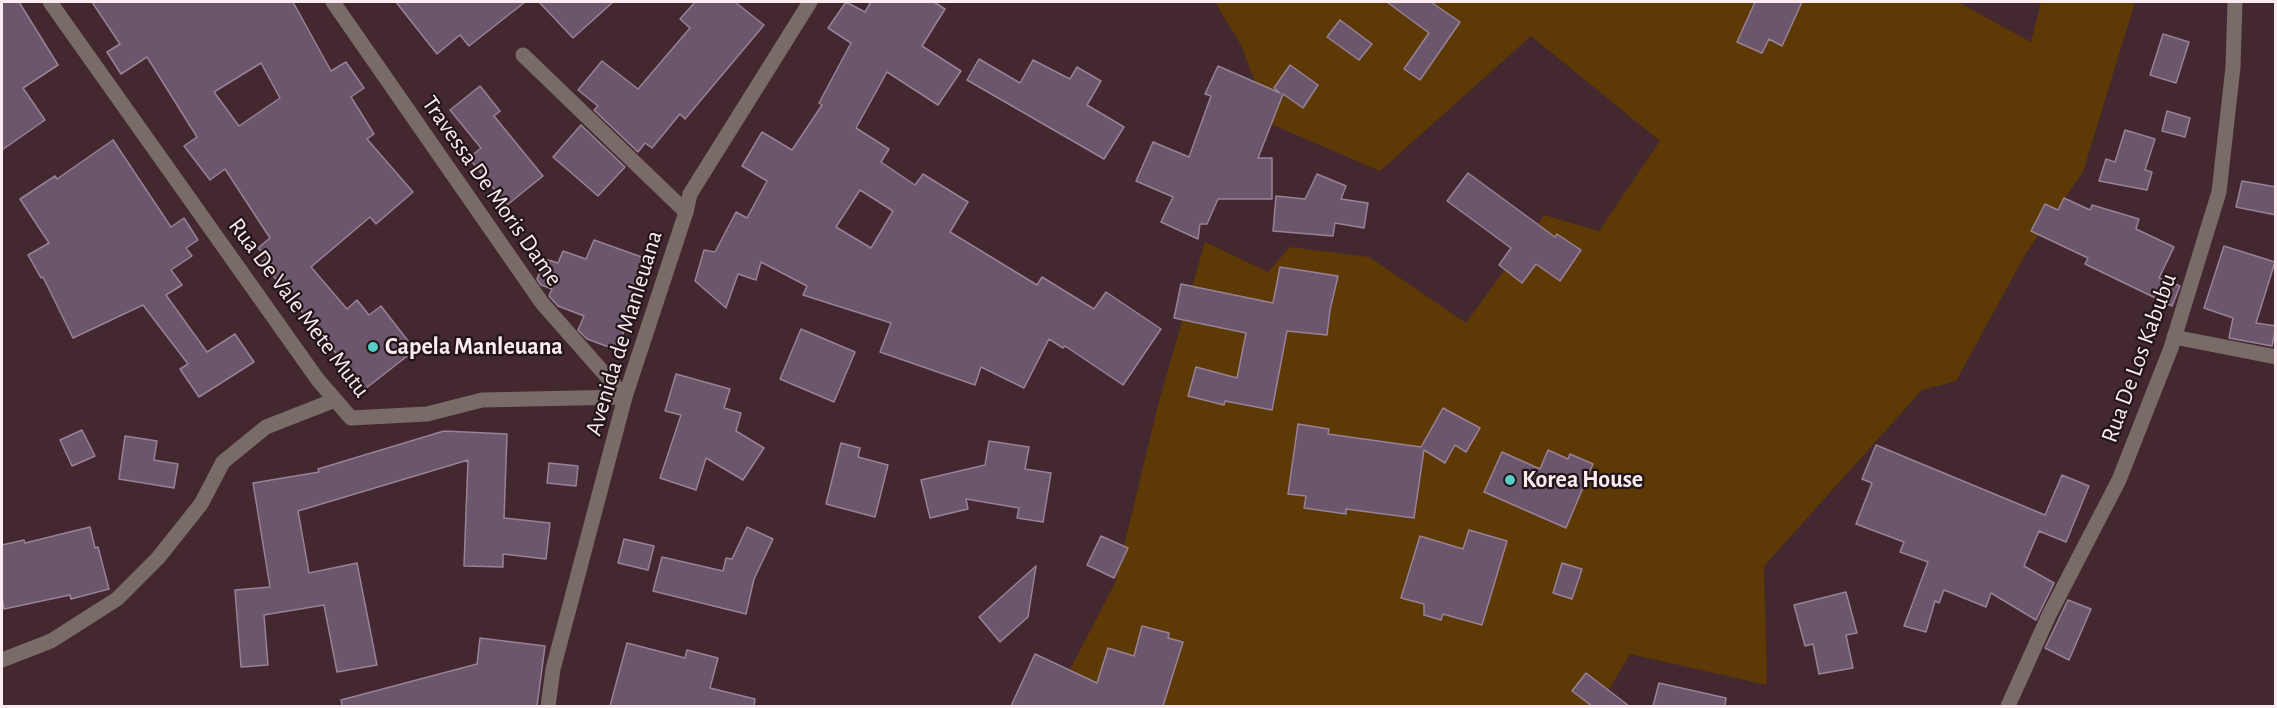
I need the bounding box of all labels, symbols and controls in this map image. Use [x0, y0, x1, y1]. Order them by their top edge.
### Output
street label: Travessa De Moris Dame [415, 90, 569, 292]
street label: Rua De Vale Mete Mutu [222, 213, 376, 403]
street label: Avenida de Manleuana [579, 227, 669, 439]
street label: Rua De Los Kabubu [2095, 269, 2183, 447]
place label: Capela Manleuana [385, 333, 563, 361]
marker: Capela Manleuana [366, 340, 380, 354]
place label: Korea House [1522, 466, 1643, 494]
marker: Korea House [1503, 473, 1517, 487]

